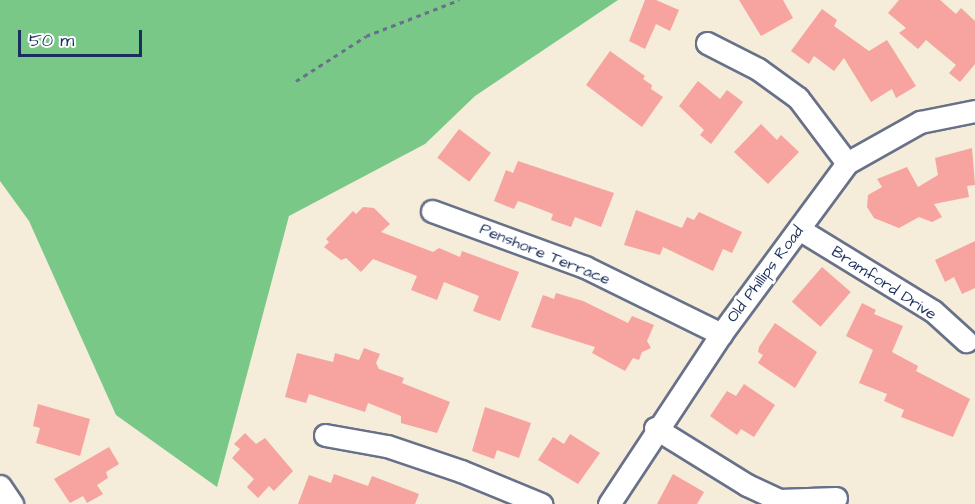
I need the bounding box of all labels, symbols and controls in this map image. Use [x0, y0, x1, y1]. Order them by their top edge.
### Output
scale bar [21, 18, 146, 56]
text: 50 m [29, 28, 74, 53]
street label: Penshore Terrace [477, 219, 613, 289]
street label: Old Phillips Road [722, 222, 808, 326]
street label: Bramford Drive [828, 242, 940, 324]

